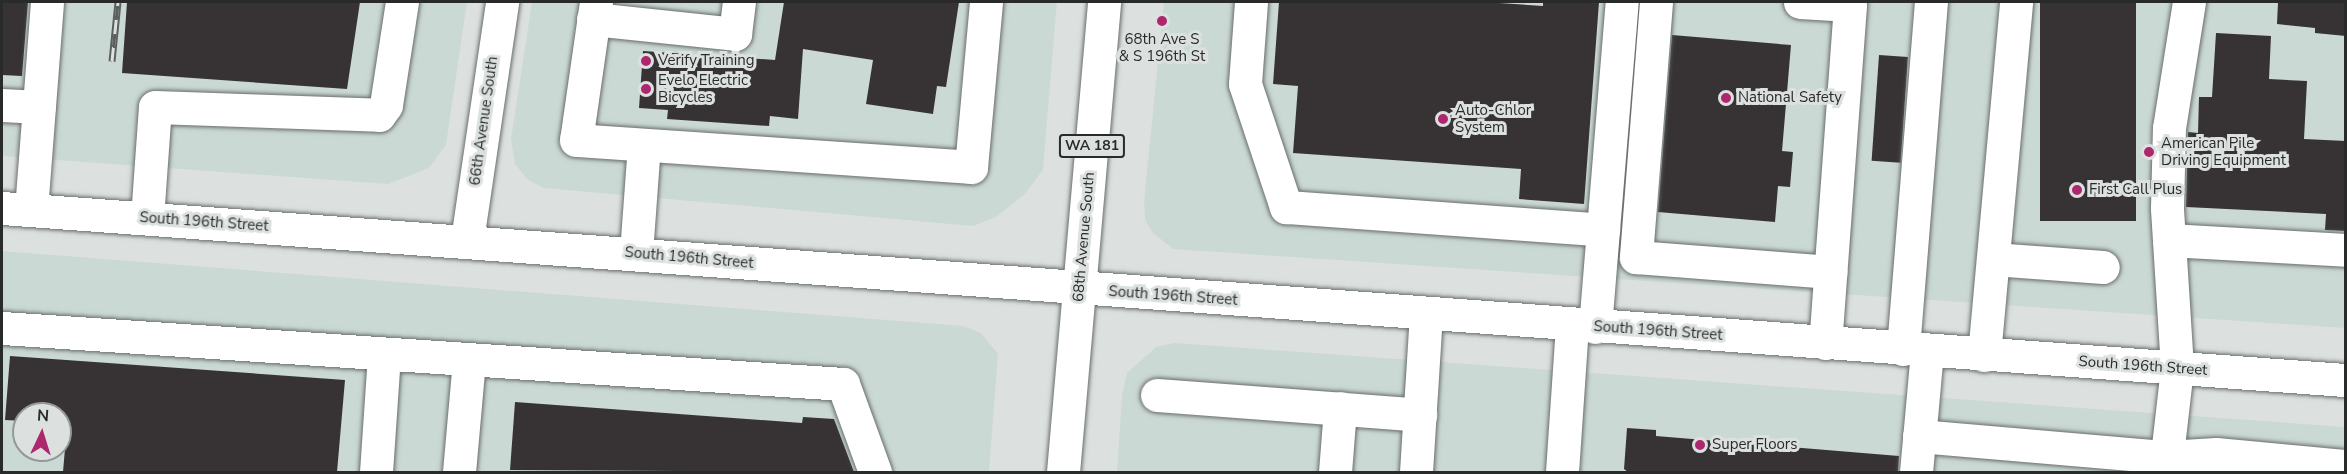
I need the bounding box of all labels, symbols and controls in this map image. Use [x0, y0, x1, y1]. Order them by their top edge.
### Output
marker: 68th Ave S & S 196th St [1155, 14, 1169, 28]
place label: 68th Ave S & S 196th St [1119, 30, 1205, 65]
place label: Verify Training [658, 52, 755, 70]
marker: Verify Training [639, 54, 653, 68]
street label: 66th Avenue South [466, 55, 502, 187]
place label: Evelo Electric Bicycles [658, 71, 748, 106]
marker: Evelo Electric Bicycles [639, 82, 653, 96]
place label: National Safety [1738, 89, 1842, 107]
marker: National Safety [1719, 91, 1733, 105]
place label: Auto-Chlor System [1455, 101, 1531, 136]
marker: Auto-Chlor System [1436, 112, 1450, 126]
place label: American Pile Driving Equipment [2161, 134, 2286, 169]
road number: WA 181 [1058, 135, 1126, 157]
marker: American Pile Driving Equipment [2142, 145, 2156, 159]
street label: 68th Avenue South [1069, 171, 1099, 303]
place label: First Call Plus [2089, 181, 2182, 199]
marker: First Call Plus [2070, 183, 2084, 197]
street label: South 196th Street [139, 209, 269, 235]
street label: South 196th Street [624, 243, 754, 273]
street label: South 196th Street [1108, 283, 1238, 309]
street label: South 196th Street [1593, 318, 1723, 344]
street label: South 196th Street [2078, 353, 2208, 379]
north arrow [12, 402, 72, 462]
text: N [36, 405, 50, 427]
place label: Super Floors [1712, 436, 1797, 454]
marker: Super Floors [1693, 438, 1707, 452]

